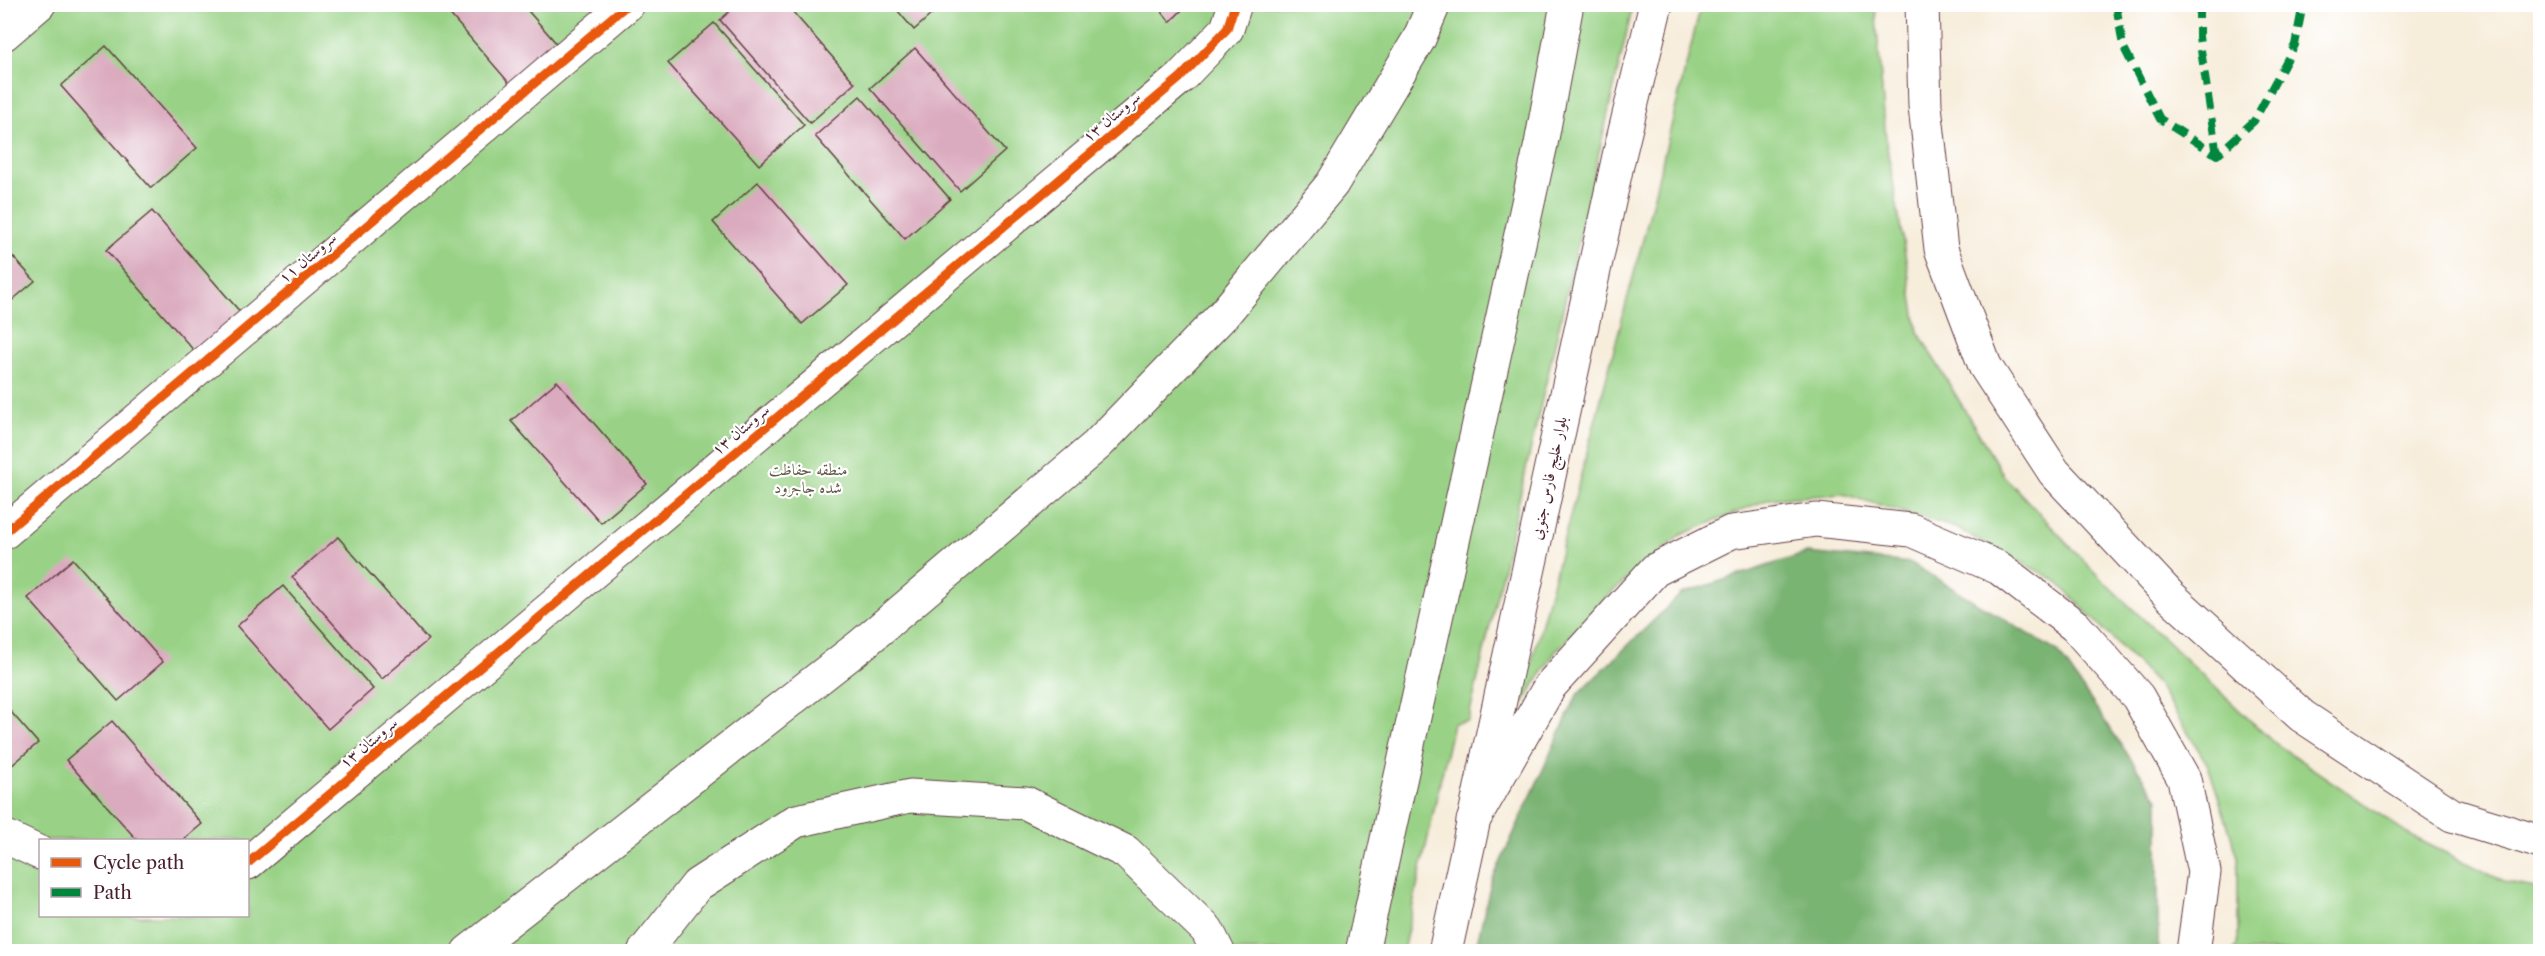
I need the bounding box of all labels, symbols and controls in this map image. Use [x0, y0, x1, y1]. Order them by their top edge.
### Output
street label: سروستان ۱۳ [1078, 86, 1145, 147]
street label: سروستان ۱۱ [274, 227, 341, 288]
street label: سروستان ۱۳ [707, 399, 774, 460]
street label: بلوار خلیج فارس جنوبی [1525, 415, 1576, 542]
park label: منطقه حفاظت شده جاجرود [769, 459, 847, 498]
street label: سروستان ۱۳ [335, 712, 402, 773]
legend [39, 839, 249, 917]
text: Cycle path [93, 852, 184, 874]
text: Path [93, 882, 132, 904]

